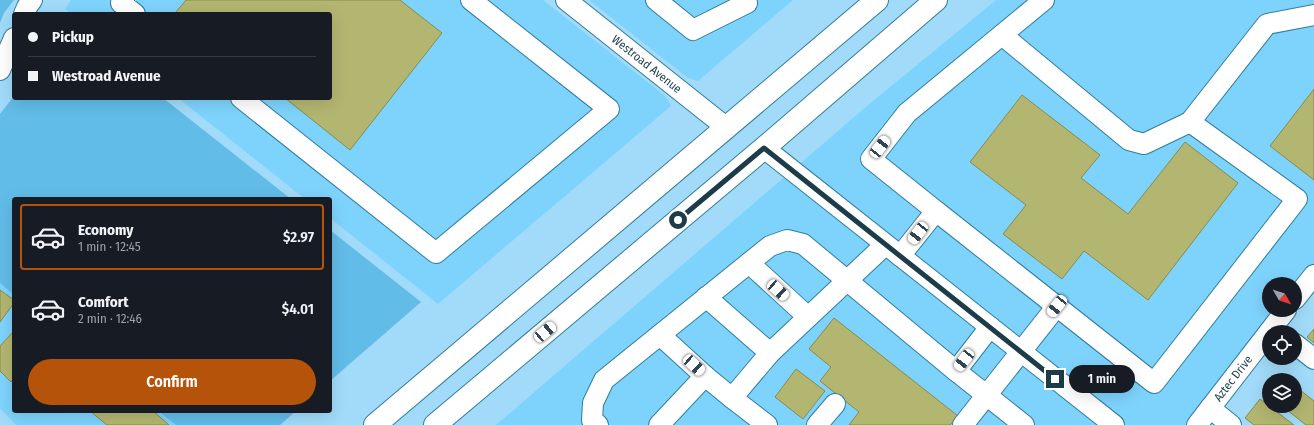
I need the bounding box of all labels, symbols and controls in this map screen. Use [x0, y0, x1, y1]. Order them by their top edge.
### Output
text: Pickup [52, 28, 94, 46]
street label: Westroad Avenue [609, 32, 684, 96]
text: Westroad Avenue [52, 67, 161, 85]
car [868, 134, 892, 160]
route start [669, 211, 687, 229]
icon: car [30, 219, 66, 255]
car [906, 220, 930, 246]
text: Economy [78, 221, 133, 239]
text: $2.97 [283, 228, 314, 246]
text: 1 min · 12:45 [78, 239, 141, 254]
north arrow [1262, 277, 1302, 317]
map controls [1262, 277, 1302, 413]
car [765, 278, 791, 302]
icon: car [30, 291, 66, 327]
text: Comfort [78, 293, 129, 311]
car [1045, 293, 1069, 319]
text: $4.01 [282, 300, 314, 318]
text: 2 min · 12:46 [78, 311, 142, 326]
car [532, 320, 558, 344]
button: locate [1262, 325, 1302, 365]
car [952, 347, 976, 373]
car [681, 353, 707, 377]
street label: Aztec Drive [1211, 353, 1255, 404]
button: Confirm [28, 359, 316, 405]
callout: 1 min [1069, 365, 1135, 393]
route end [1046, 370, 1064, 388]
text: 1 min [1088, 371, 1116, 386]
button: layers [1262, 373, 1302, 413]

